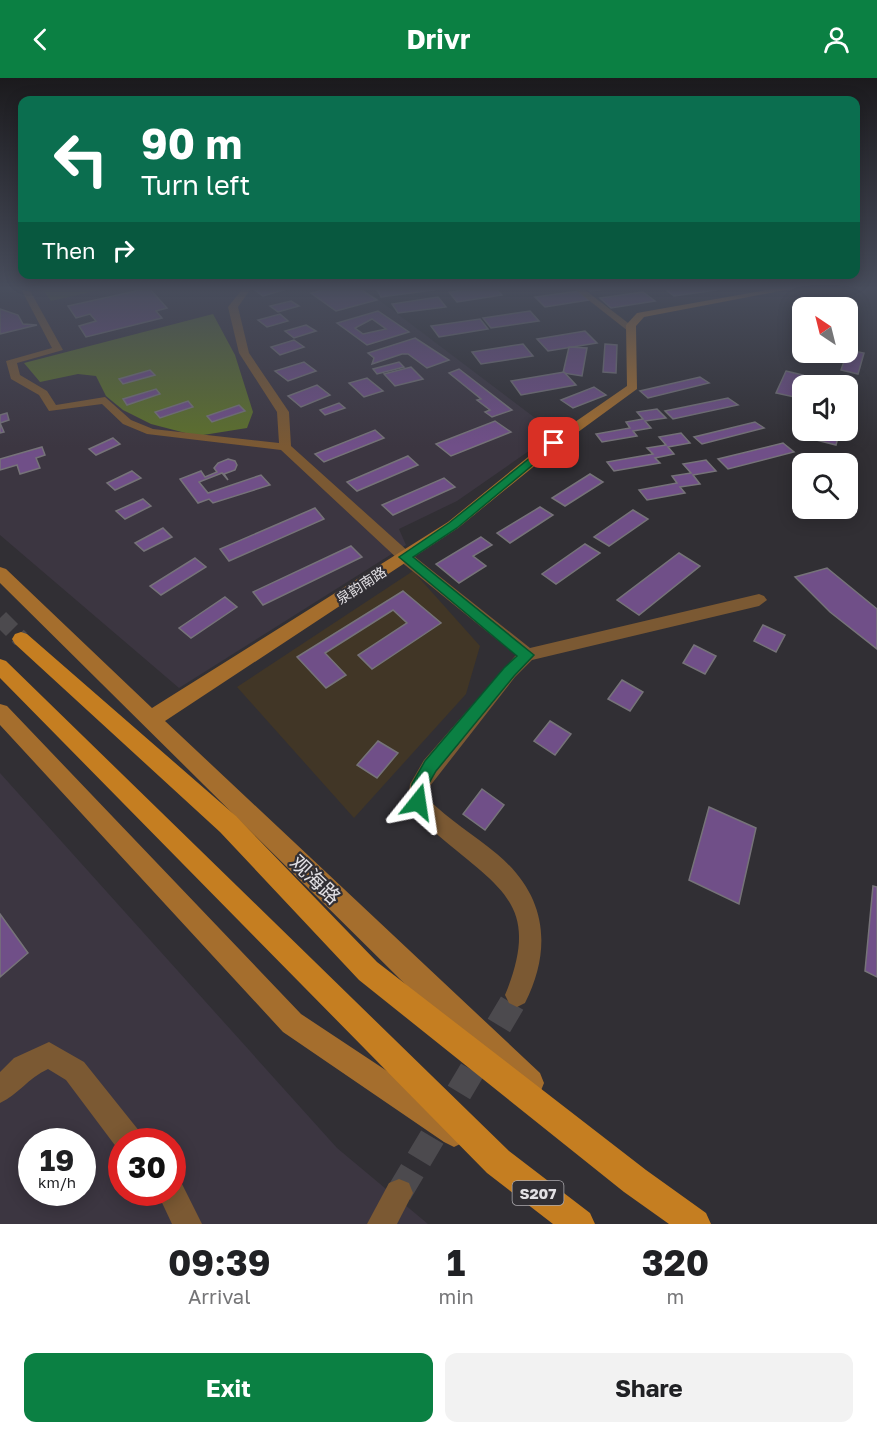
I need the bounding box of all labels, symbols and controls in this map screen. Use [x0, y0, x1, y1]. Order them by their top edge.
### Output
icon: back [24, 23, 57, 56]
text: Drivr [407, 23, 470, 55]
icon: person [820, 23, 853, 56]
text: 90 m [141, 118, 242, 168]
icon: left [42, 120, 120, 198]
text: Turn left [141, 169, 250, 201]
icon: right [107, 234, 140, 267]
text: Then [42, 237, 95, 264]
north arrow [792, 297, 858, 363]
map controls [792, 297, 858, 519]
button: sound [792, 375, 858, 441]
pin [528, 417, 579, 468]
icon: arrive [537, 426, 570, 459]
button: search [792, 453, 858, 519]
street label: 泉韵南路 [333, 563, 389, 607]
position arrow [386, 770, 450, 834]
street label: 观海路 [286, 850, 346, 908]
speed limit sign: 30 [108, 1128, 186, 1206]
text: 19 [40, 1142, 74, 1178]
text: km/h [38, 1173, 76, 1191]
road number: S207 [512, 1181, 564, 1205]
text: 09:39 [168, 1241, 271, 1284]
text: 1 [447, 1241, 465, 1284]
text: 320 [642, 1241, 709, 1284]
text: Arrival [188, 1284, 251, 1308]
text: min [438, 1284, 474, 1308]
text: m [667, 1284, 684, 1308]
button: Exit [24, 1353, 433, 1422]
button: Share [445, 1353, 853, 1422]

